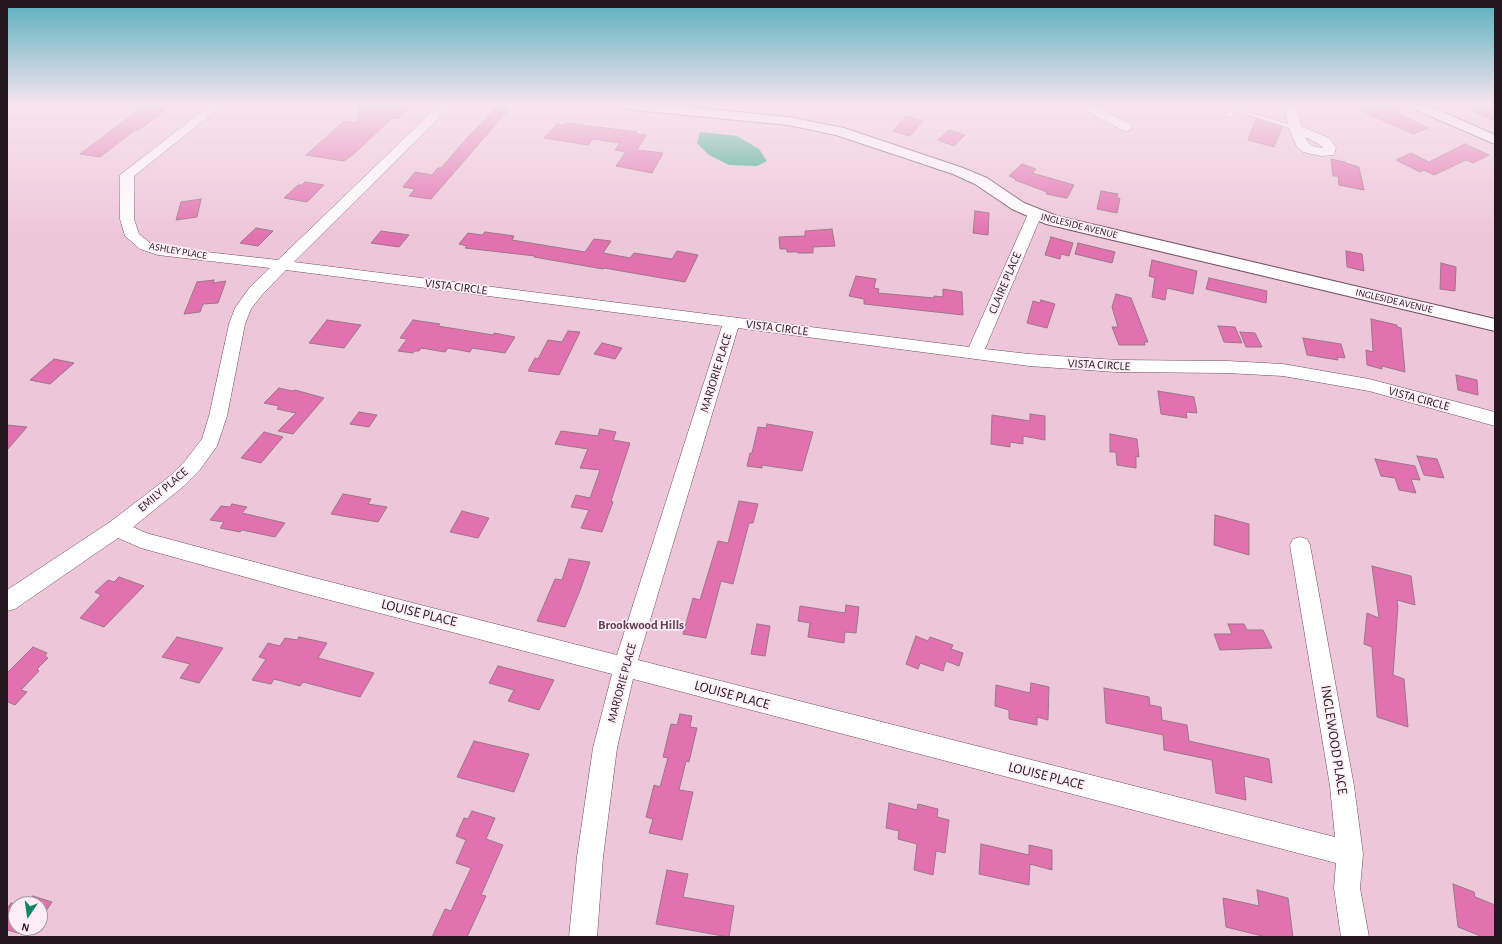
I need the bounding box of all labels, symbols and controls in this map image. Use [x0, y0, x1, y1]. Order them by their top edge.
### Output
street label: INGLESIDE AVENUE [1039, 211, 1119, 241]
street label: ASHLEY PLACE [148, 240, 208, 262]
street label: CLAIRE PLACE [986, 250, 1024, 316]
street label: VISTA CIRCLE [424, 276, 488, 298]
street label: INGLESIDE AVENUE [1354, 286, 1434, 316]
street label: VISTA CIRCLE [745, 317, 809, 339]
street label: MARJORIE PLACE [697, 332, 735, 414]
street label: VISTA CIRCLE [1067, 356, 1131, 374]
street label: VISTA CIRCLE [1387, 384, 1451, 414]
street label: EMILY PLACE [135, 465, 191, 515]
street label: LOUISE PLACE [379, 595, 459, 631]
district label: Brookwood Hills [598, 617, 684, 633]
street label: MARJORIE PLACE [604, 642, 640, 724]
street label: LOUISE PLACE [692, 677, 772, 713]
street label: INGLEWOOD PLACE [1317, 684, 1351, 796]
street label: LOUISE PLACE [1006, 758, 1086, 794]
north arrow [8, 896, 48, 936]
text: N [20, 921, 30, 933]

